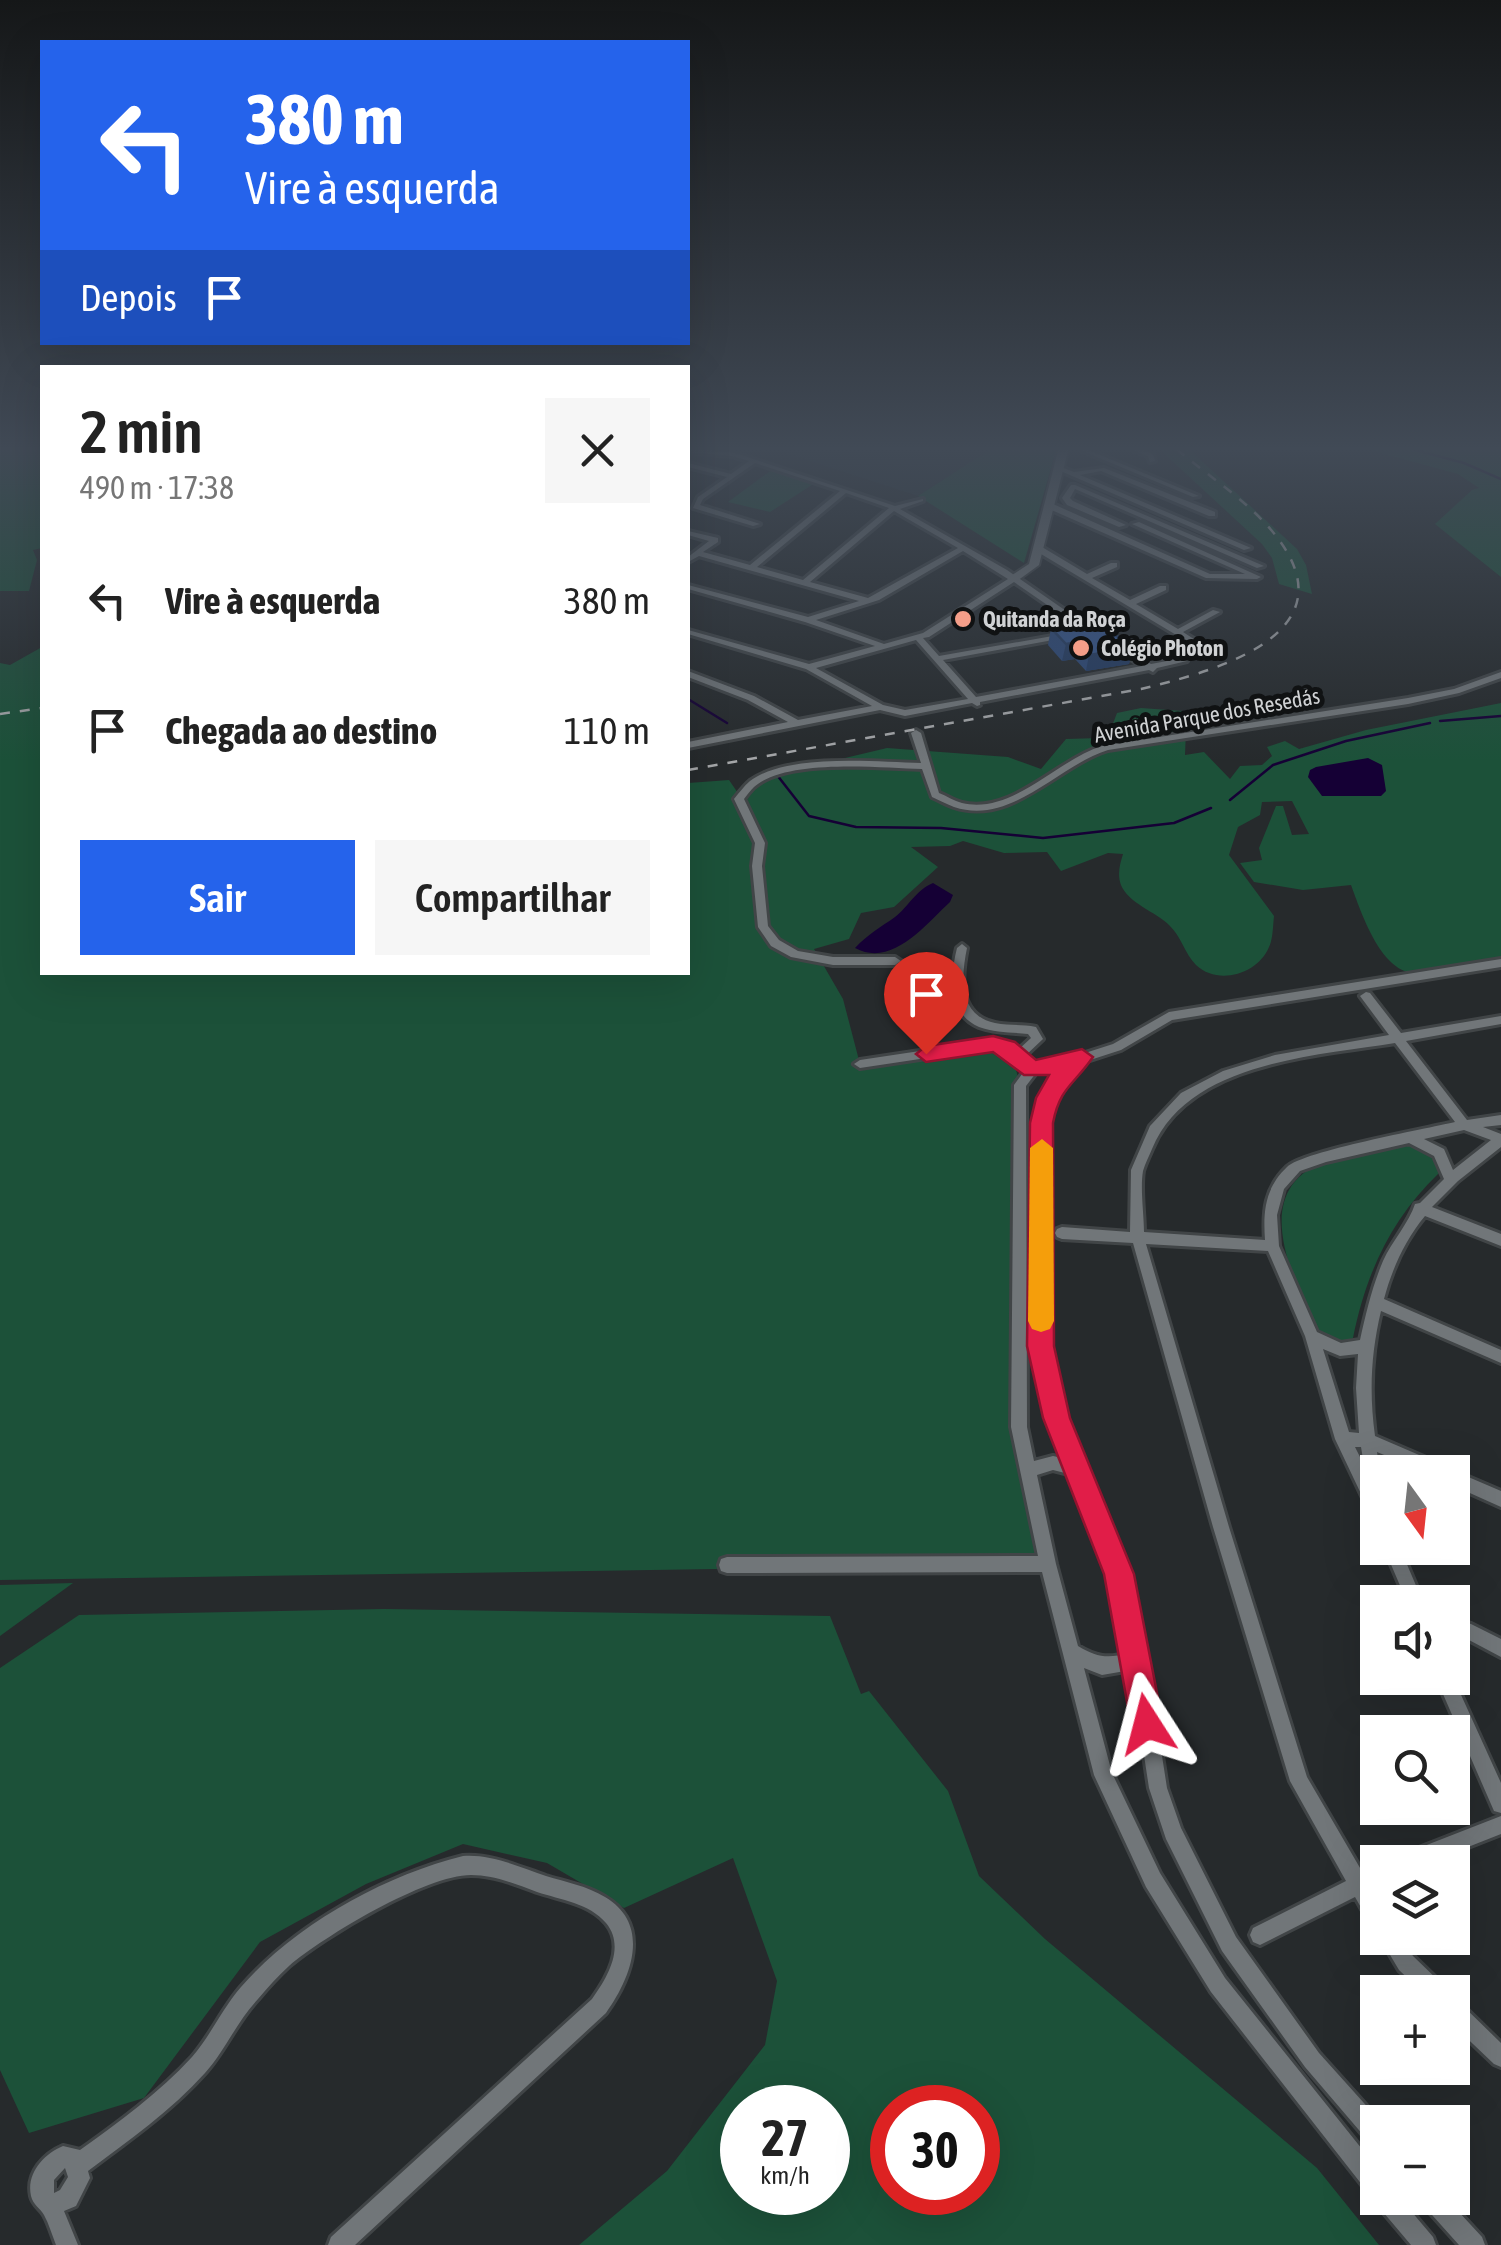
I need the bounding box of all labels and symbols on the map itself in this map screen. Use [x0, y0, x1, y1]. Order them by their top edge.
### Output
place label: Quitanda da Roça [983, 606, 1126, 632]
marker: Quitanda da Roça [952, 608, 974, 630]
place label: Colégio Photon [1101, 635, 1224, 661]
marker: Colégio Photon [1070, 637, 1092, 659]
street label: Avenida Parque dos Resedás [1092, 682, 1322, 748]
pin [884, 952, 969, 1055]
north arrow [1360, 1455, 1470, 1565]
position arrow [1095, 1672, 1199, 1776]
speed limit sign: 30 [870, 2085, 1000, 2215]

